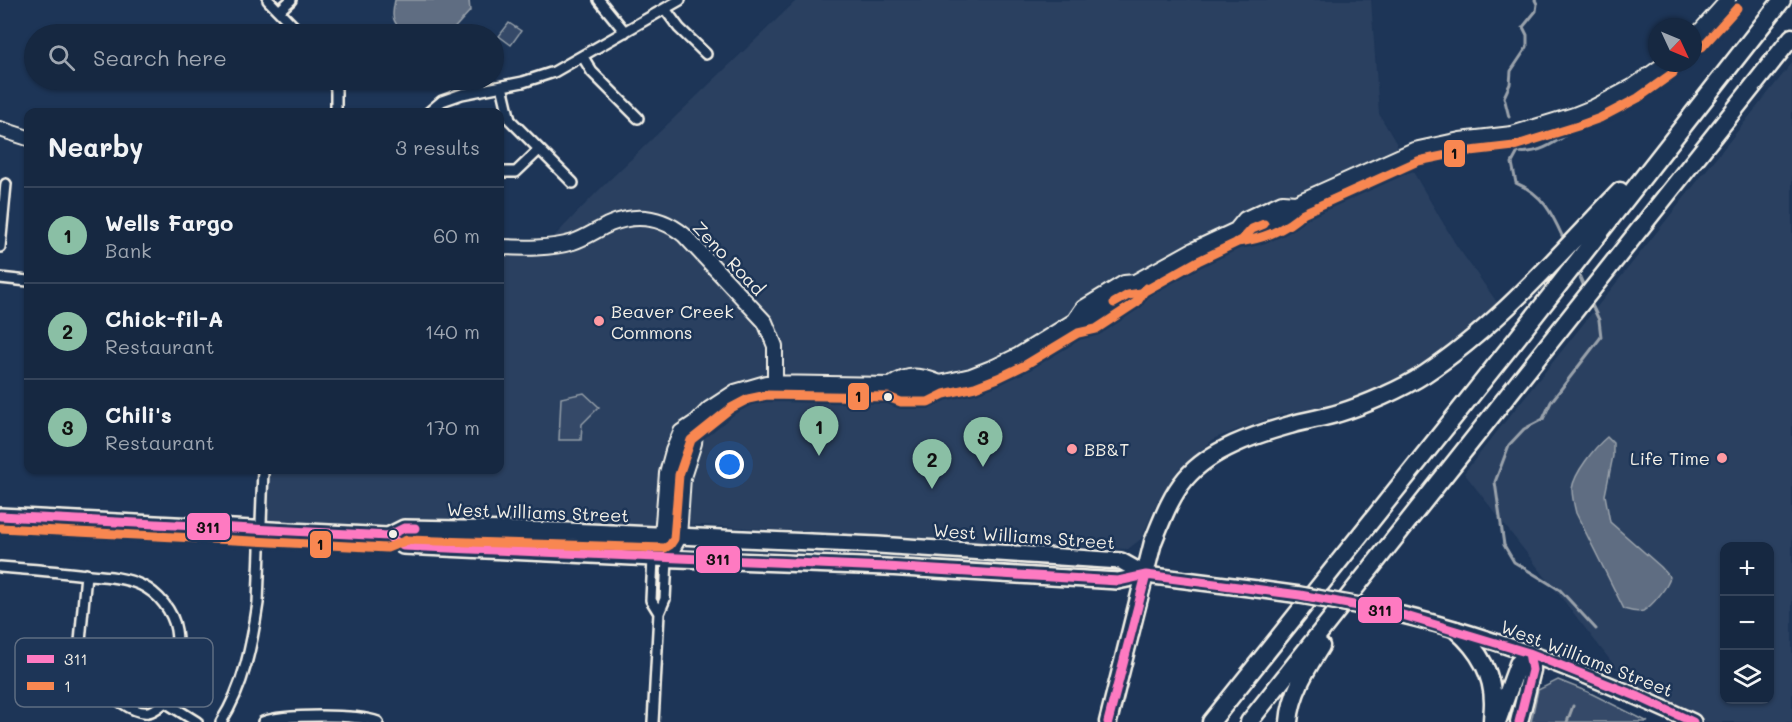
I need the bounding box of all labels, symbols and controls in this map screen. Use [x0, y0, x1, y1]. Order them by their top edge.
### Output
north arrow [1648, 18, 1702, 72]
search box [24, 24, 504, 90]
icon: search [45, 41, 78, 74]
text: Search here [93, 43, 227, 72]
text: Nearby [48, 130, 143, 164]
text: 3 results [395, 134, 480, 160]
line badge: 1 [1443, 139, 1466, 168]
text: 1 [1450, 142, 1458, 163]
text: Wells Fargo [105, 208, 233, 237]
street label: Zeno Road [688, 216, 770, 300]
text: 1 [63, 222, 72, 248]
text: 60 m [433, 222, 480, 248]
text: Bank [105, 237, 152, 263]
place label: Beaver Creek Commons [611, 299, 734, 344]
text: Chick-fil-A [105, 304, 223, 333]
marker: Beaver Creek Commons [592, 314, 606, 328]
text: 2 [62, 318, 73, 344]
text: 140 m [425, 318, 480, 344]
text: Restaurant [105, 333, 215, 359]
line badge: 1 [847, 382, 870, 411]
text: 1 [854, 385, 862, 406]
unlabelled marker [882, 391, 894, 403]
text: Chili's [105, 400, 172, 429]
pin: 1 [800, 406, 838, 456]
text: 3 [62, 414, 74, 440]
text: 170 m [425, 414, 480, 440]
pin: 3 [964, 418, 1002, 467]
text: Restaurant [105, 429, 215, 455]
place label: BB&T [1084, 437, 1129, 461]
pin: 2 [912, 440, 952, 489]
marker: BB&T [1065, 442, 1079, 456]
place label: Life Time [1630, 446, 1710, 470]
your location [715, 450, 744, 479]
marker: Life Time [1715, 451, 1729, 465]
street label: West Williams Street [446, 497, 630, 527]
line badge: 311 [186, 512, 231, 541]
text: 311 [196, 516, 220, 537]
street label: West Williams Street [932, 518, 1116, 554]
unlabelled marker [387, 528, 399, 540]
line badge: 1 [309, 530, 332, 559]
text: 1 [316, 533, 324, 554]
map controls [1720, 542, 1774, 704]
button: + [1720, 542, 1774, 596]
line badge: 311 [695, 545, 741, 574]
text: 311 [706, 548, 730, 569]
line badge: 311 [1357, 596, 1403, 624]
button: − [1720, 596, 1774, 650]
text: 311 [1368, 599, 1392, 620]
street label: West Williams Street [1497, 614, 1677, 702]
legend [15, 638, 213, 707]
text: 311 [64, 648, 88, 669]
button: layers [1720, 650, 1774, 704]
text: 1 [64, 675, 71, 696]

